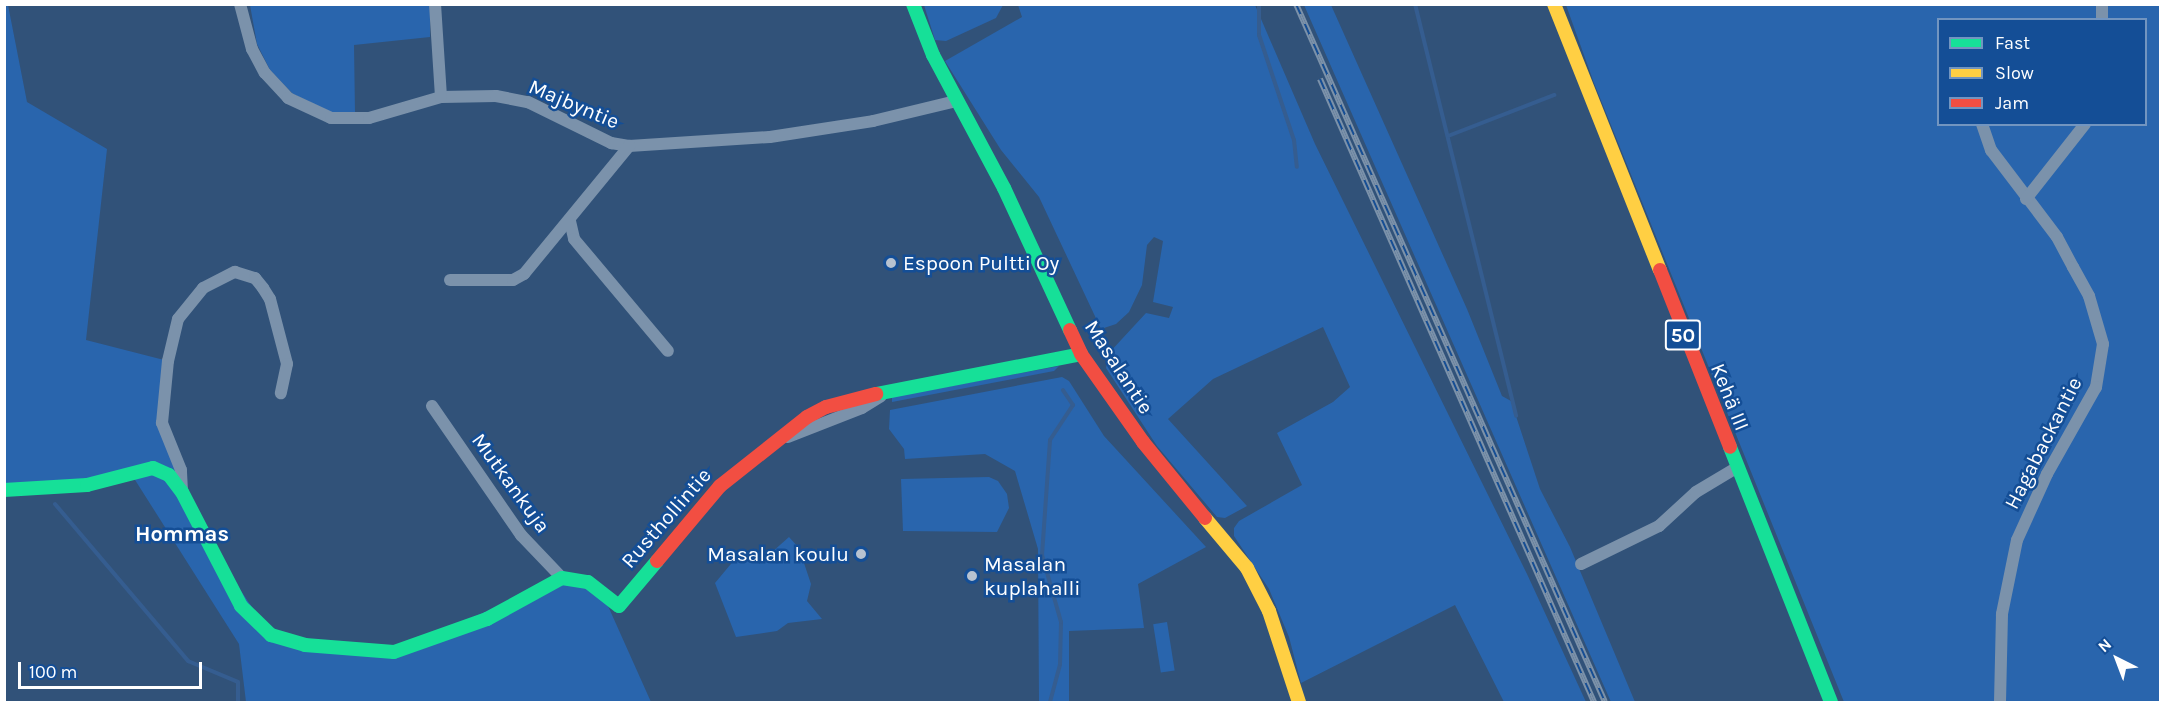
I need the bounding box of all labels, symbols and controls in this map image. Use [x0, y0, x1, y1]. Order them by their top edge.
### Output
legend [1937, 18, 2147, 126]
text: Fast [1995, 32, 2030, 54]
text: Slow [1995, 62, 2034, 84]
street label: Majbyntie [525, 74, 623, 134]
text: Jam [1995, 92, 2029, 114]
place label: Espoon Pultti Oy [903, 250, 1059, 276]
marker: Espoon Pultti Oy [884, 256, 898, 270]
street label: Masalantie [1079, 315, 1159, 419]
road number: 50 [1664, 318, 1702, 352]
street label: Kehä III [1705, 360, 1755, 434]
street label: Hagabackantie [1999, 373, 2087, 513]
street label: Mutkankuja [466, 428, 556, 538]
street label: Rusthollintie [616, 463, 716, 573]
district label: Hommas [135, 522, 229, 548]
place label: Masalan koulu [707, 541, 849, 567]
marker: Masalan koulu [854, 547, 868, 561]
place label: Masalan kuplahalli [984, 551, 1081, 601]
marker: Masalan kuplahalli [965, 569, 979, 583]
north arrow [2087, 629, 2147, 689]
text: N [2094, 634, 2115, 656]
scale bar [21, 650, 206, 688]
text: 100 m [29, 661, 77, 683]

